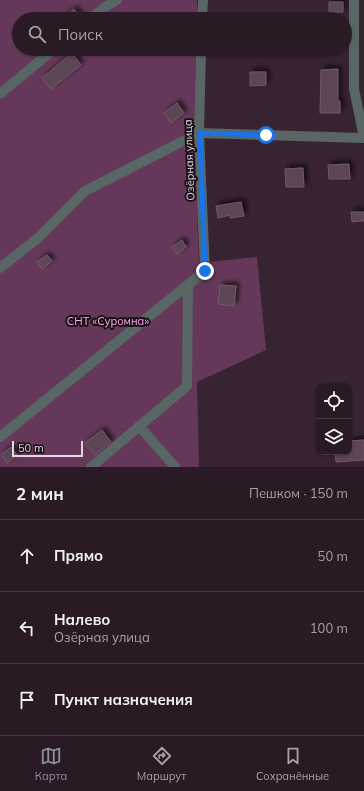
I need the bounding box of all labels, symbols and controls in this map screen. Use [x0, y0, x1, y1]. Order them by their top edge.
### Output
search box [12, 12, 352, 56]
icon: search [26, 23, 48, 45]
text: Поиск [58, 25, 103, 44]
street label: Озёрная улица [181, 119, 197, 201]
route start [257, 126, 275, 144]
route end [196, 262, 214, 280]
park label: СНТ «Суромна» [67, 314, 149, 328]
map controls [316, 383, 352, 455]
button: locate [316, 383, 352, 419]
button: layers [316, 419, 352, 455]
scale bar [12, 439, 83, 458]
text: 50 m [18, 441, 44, 455]
text: 2 мин [16, 483, 64, 504]
text: Пешком · 150 m [249, 485, 348, 501]
icon: ahead [16, 545, 38, 567]
text: Прямо [54, 546, 103, 565]
text: 50 m [318, 548, 348, 564]
text: Налево [54, 610, 110, 629]
icon: left [16, 617, 38, 639]
text: 100 m [310, 620, 348, 636]
text: Озёрная улица [54, 629, 150, 645]
icon: arrive [16, 689, 38, 711]
text: Пункт назначения [54, 690, 193, 709]
tab: Карта [35, 745, 67, 783]
tab: Маршрут [137, 745, 186, 783]
tab: Сохранённые [256, 745, 329, 783]

